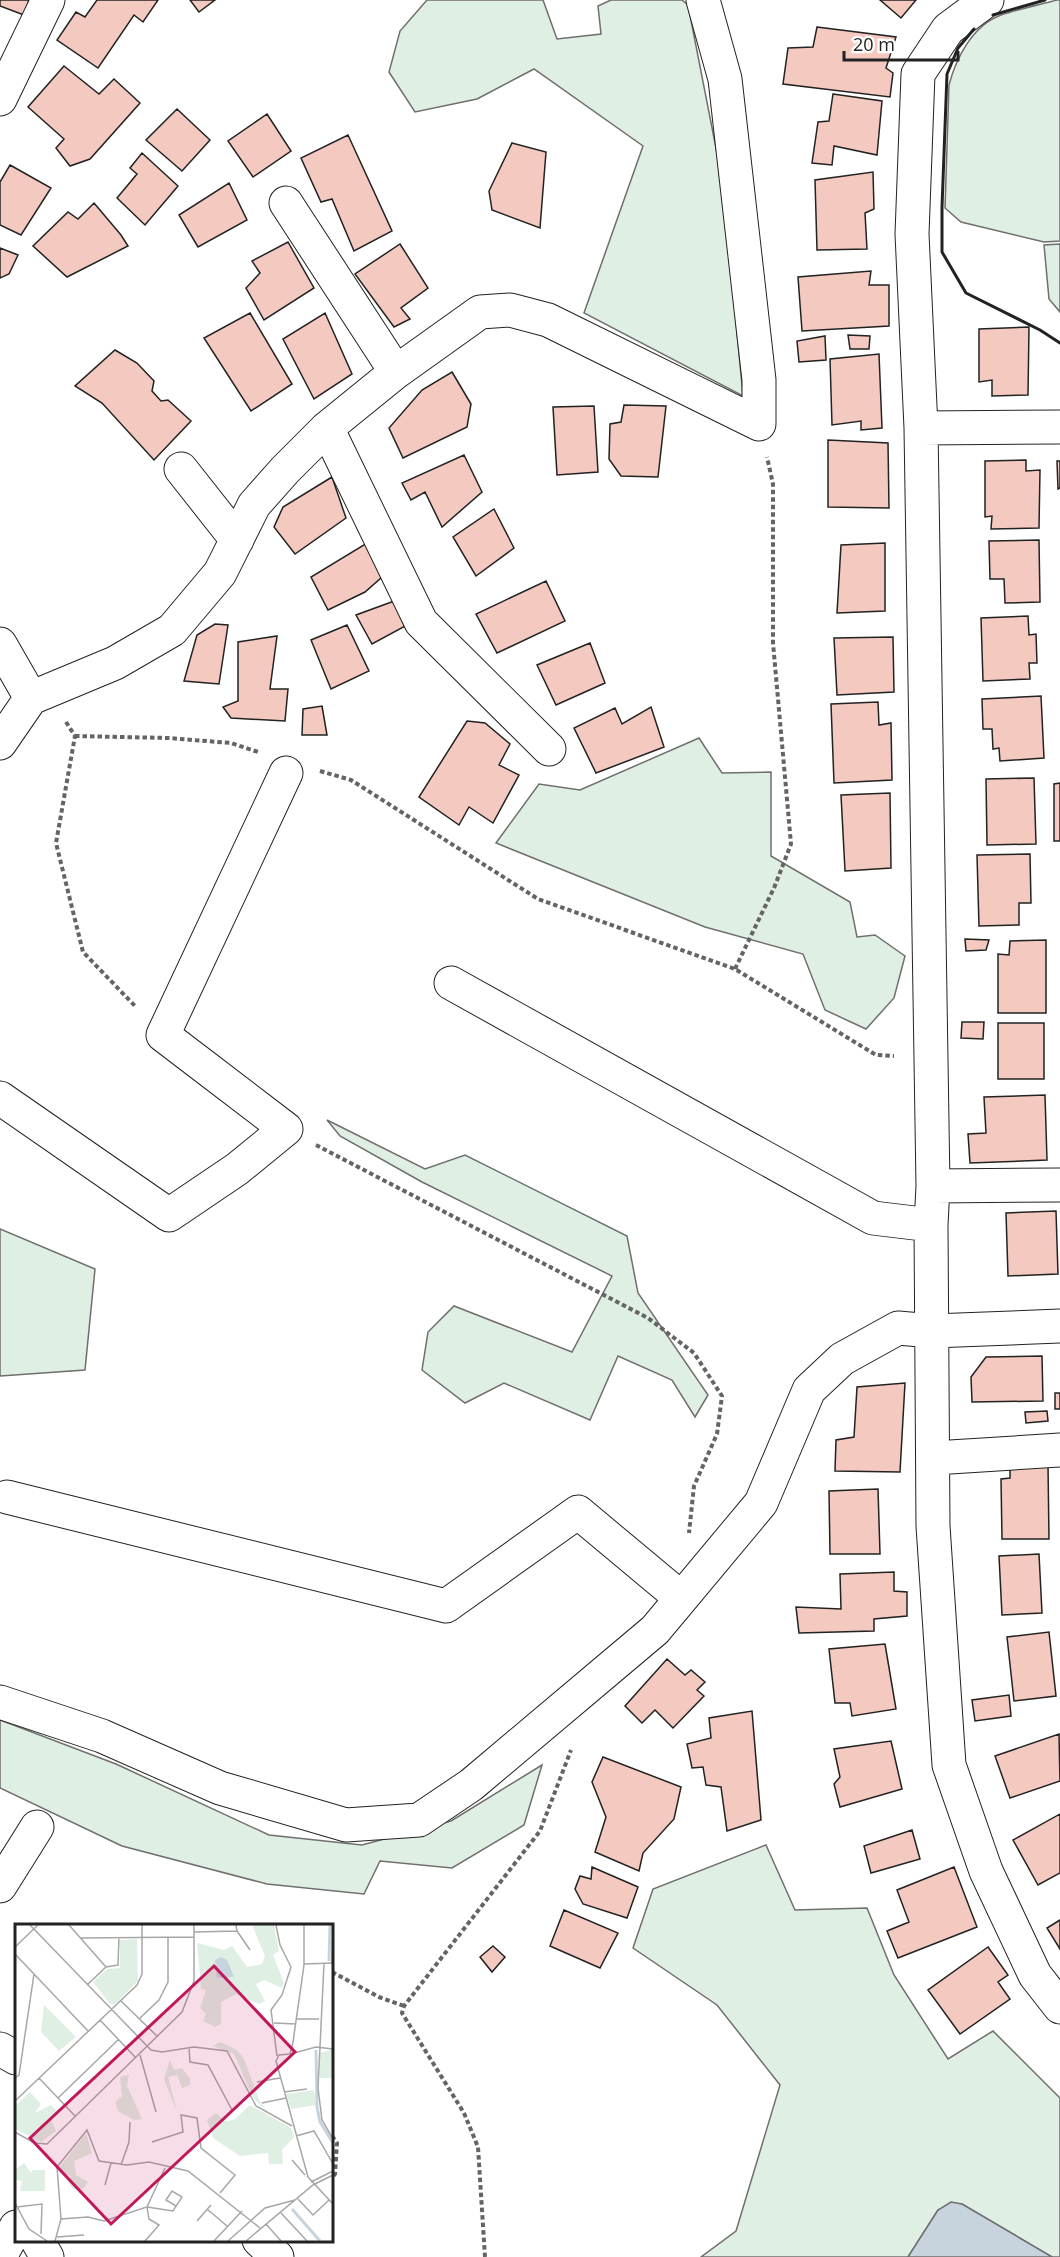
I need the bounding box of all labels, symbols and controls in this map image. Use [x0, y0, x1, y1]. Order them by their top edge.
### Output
scale bar [844, 24, 958, 62]
text: 20 m [853, 32, 895, 56]
inset map [15, 1924, 333, 2242]

